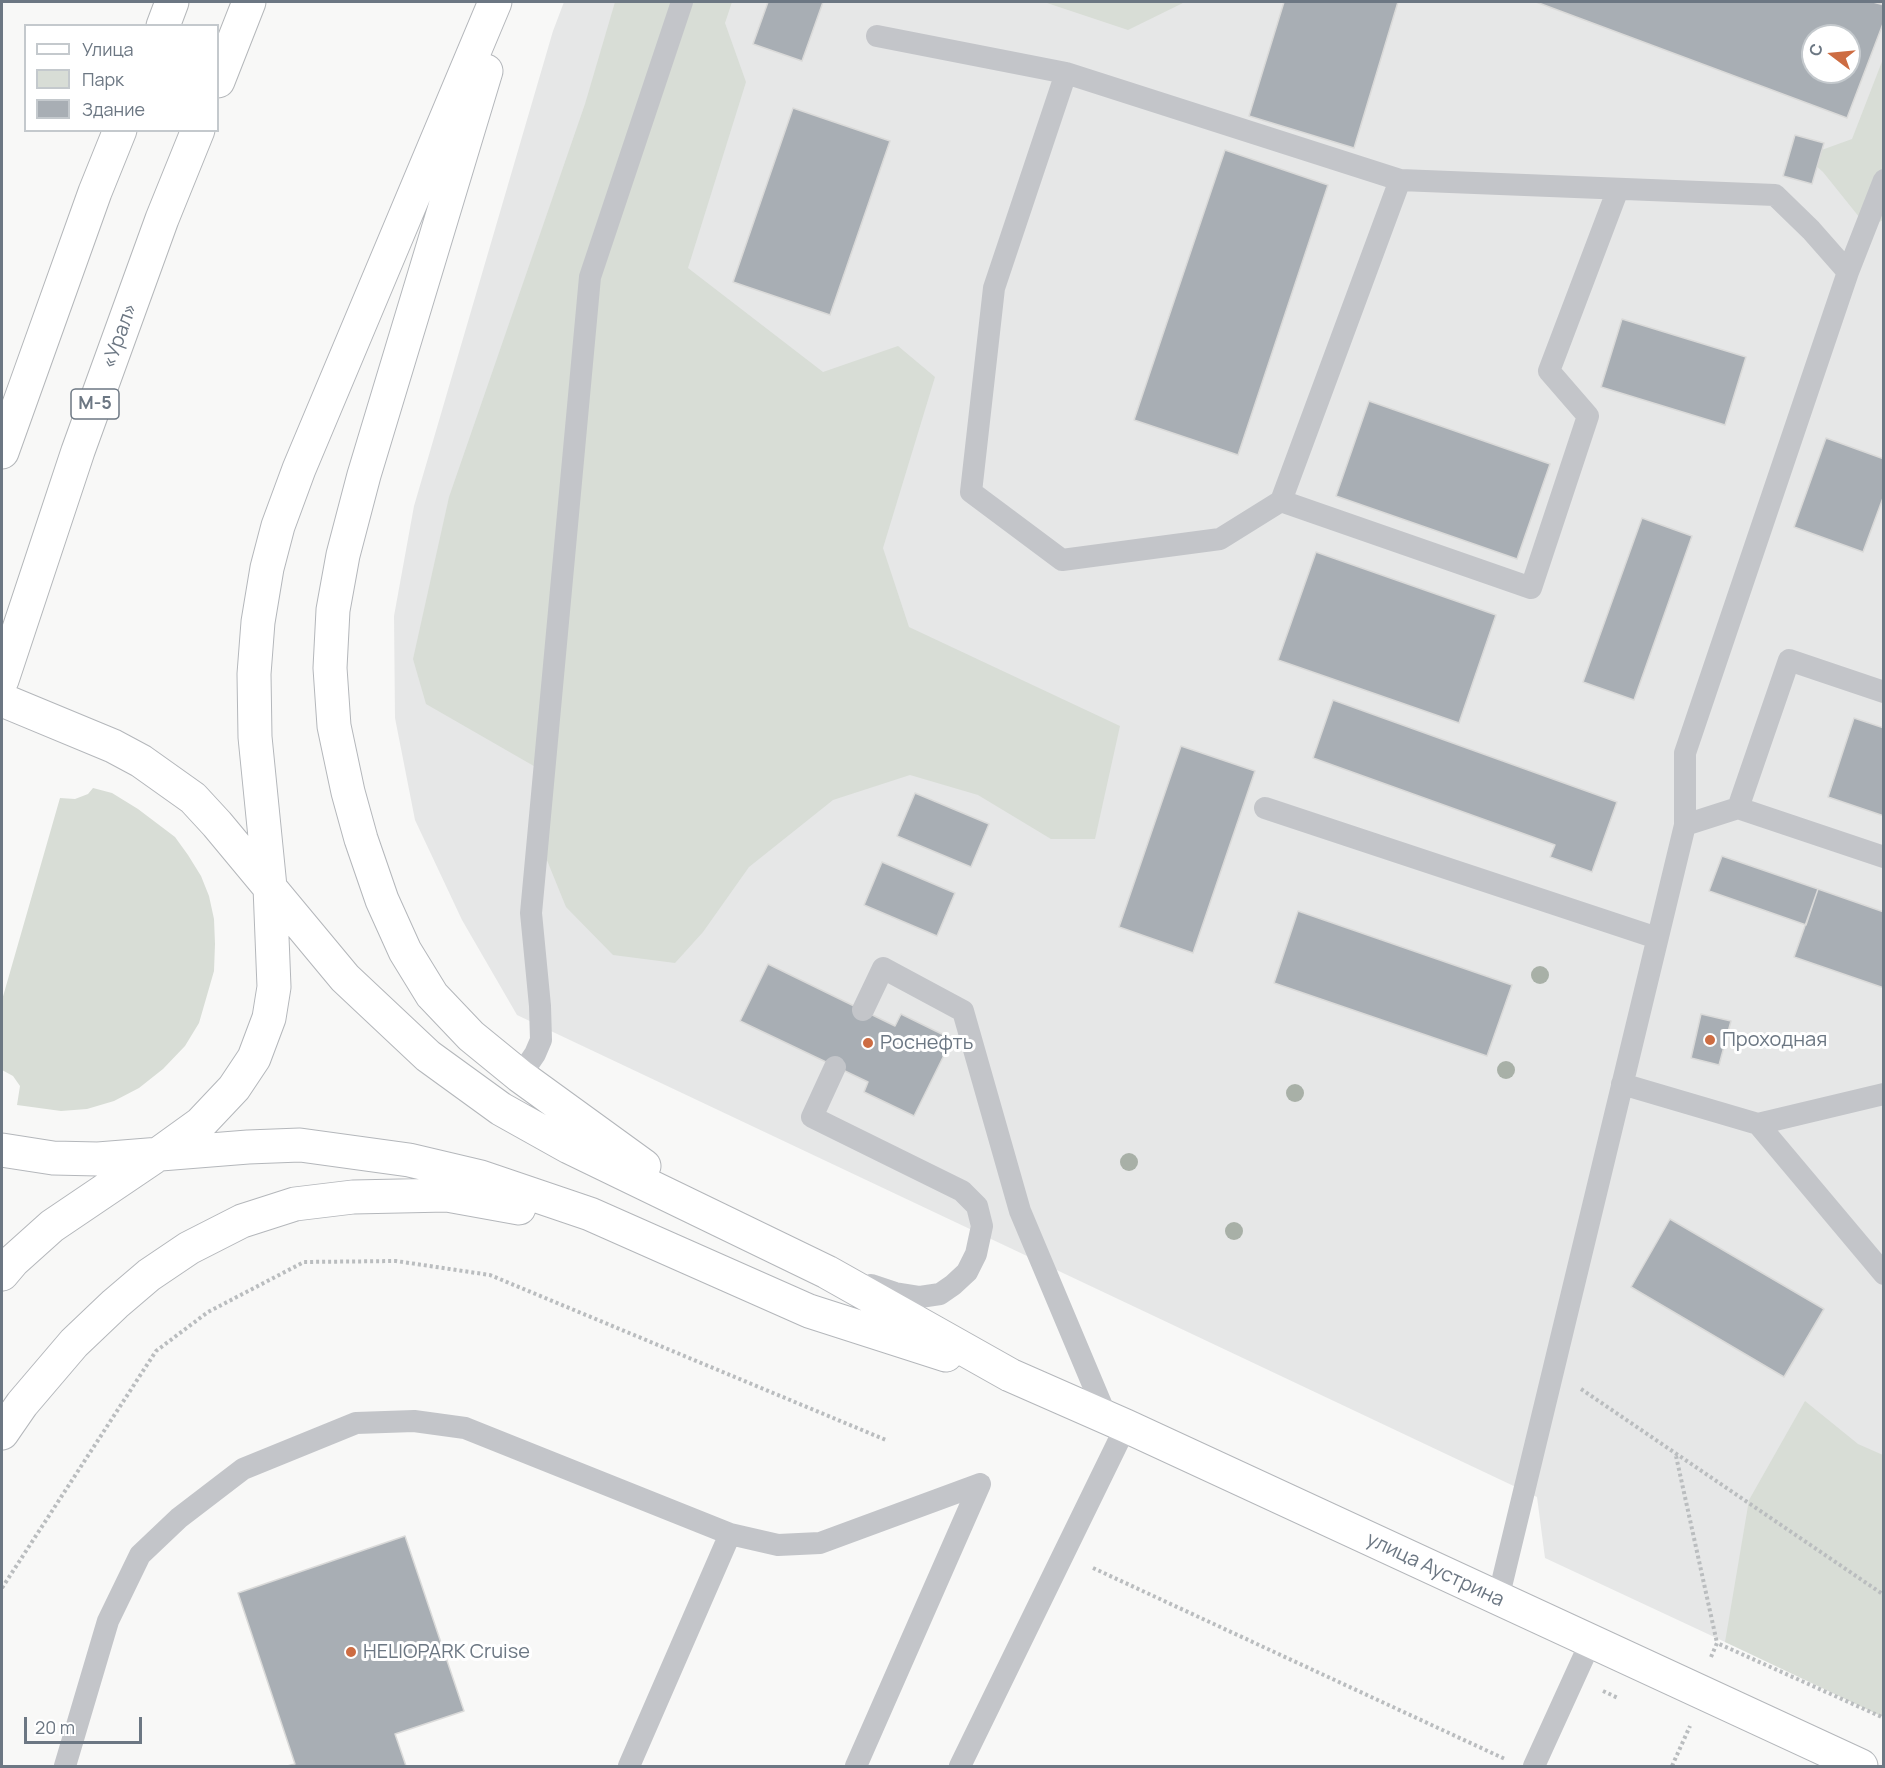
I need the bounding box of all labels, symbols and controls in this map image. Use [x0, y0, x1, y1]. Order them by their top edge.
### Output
legend [24, 24, 219, 132]
north arrow [1801, 24, 1861, 84]
text: Улица [82, 37, 134, 61]
text: С [1803, 41, 1828, 58]
text: Парк [82, 67, 124, 91]
text: Здание [82, 97, 145, 121]
street label: «Урал» [97, 300, 143, 372]
road number: М-5 [71, 389, 119, 419]
place label: Проходная [1722, 1028, 1827, 1052]
place label: Роснефть [880, 1031, 973, 1055]
marker: Проходная [1703, 1033, 1717, 1047]
marker: Роснефть [861, 1036, 875, 1050]
street label: улица Аустрина [1362, 1528, 1508, 1612]
place label: HELIOPARK Cruise [363, 1640, 530, 1664]
marker: HELIOPARK Cruise [344, 1645, 358, 1659]
scale bar [27, 1705, 146, 1743]
text: 20 m [35, 1715, 75, 1739]

